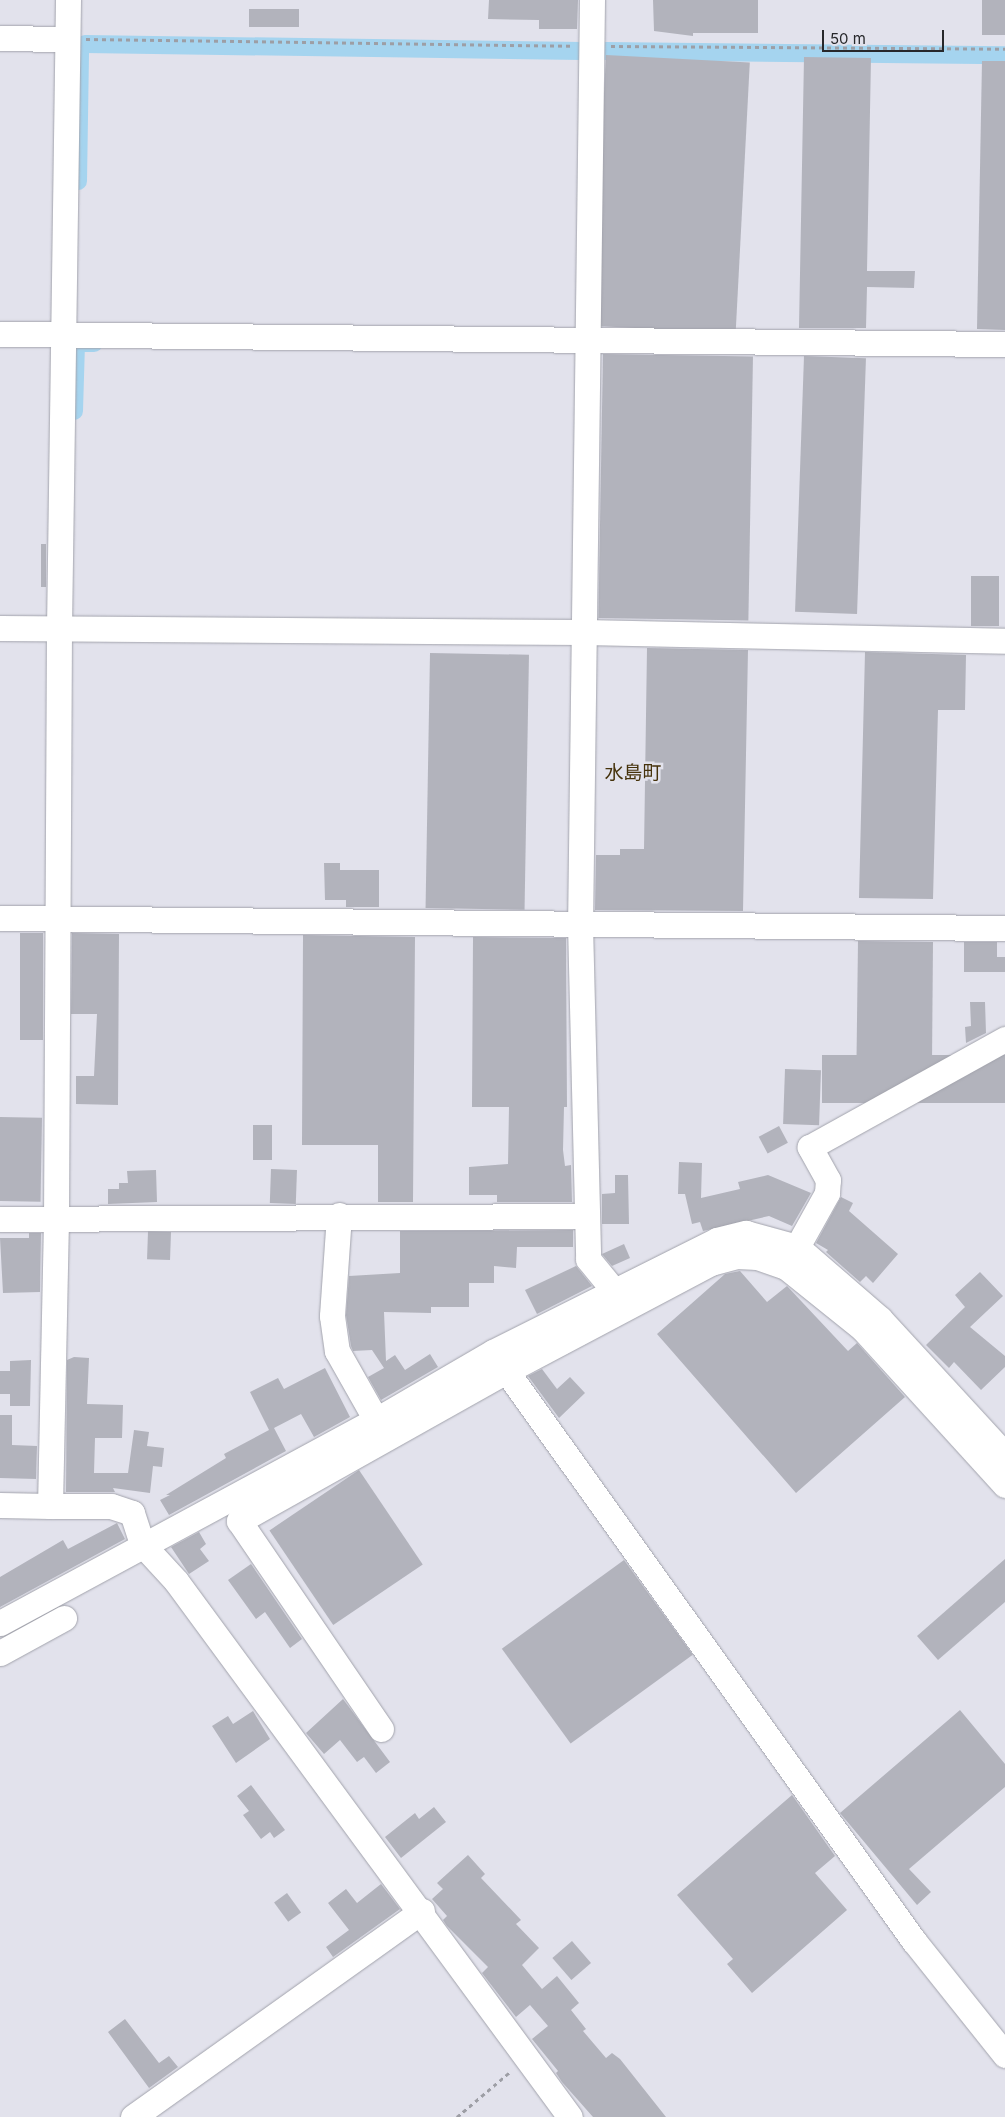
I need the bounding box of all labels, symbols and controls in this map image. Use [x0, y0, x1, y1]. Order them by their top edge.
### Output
scale bar [825, 20, 948, 52]
text: 50 m [830, 29, 866, 48]
district label: 水島町 [605, 762, 661, 784]

